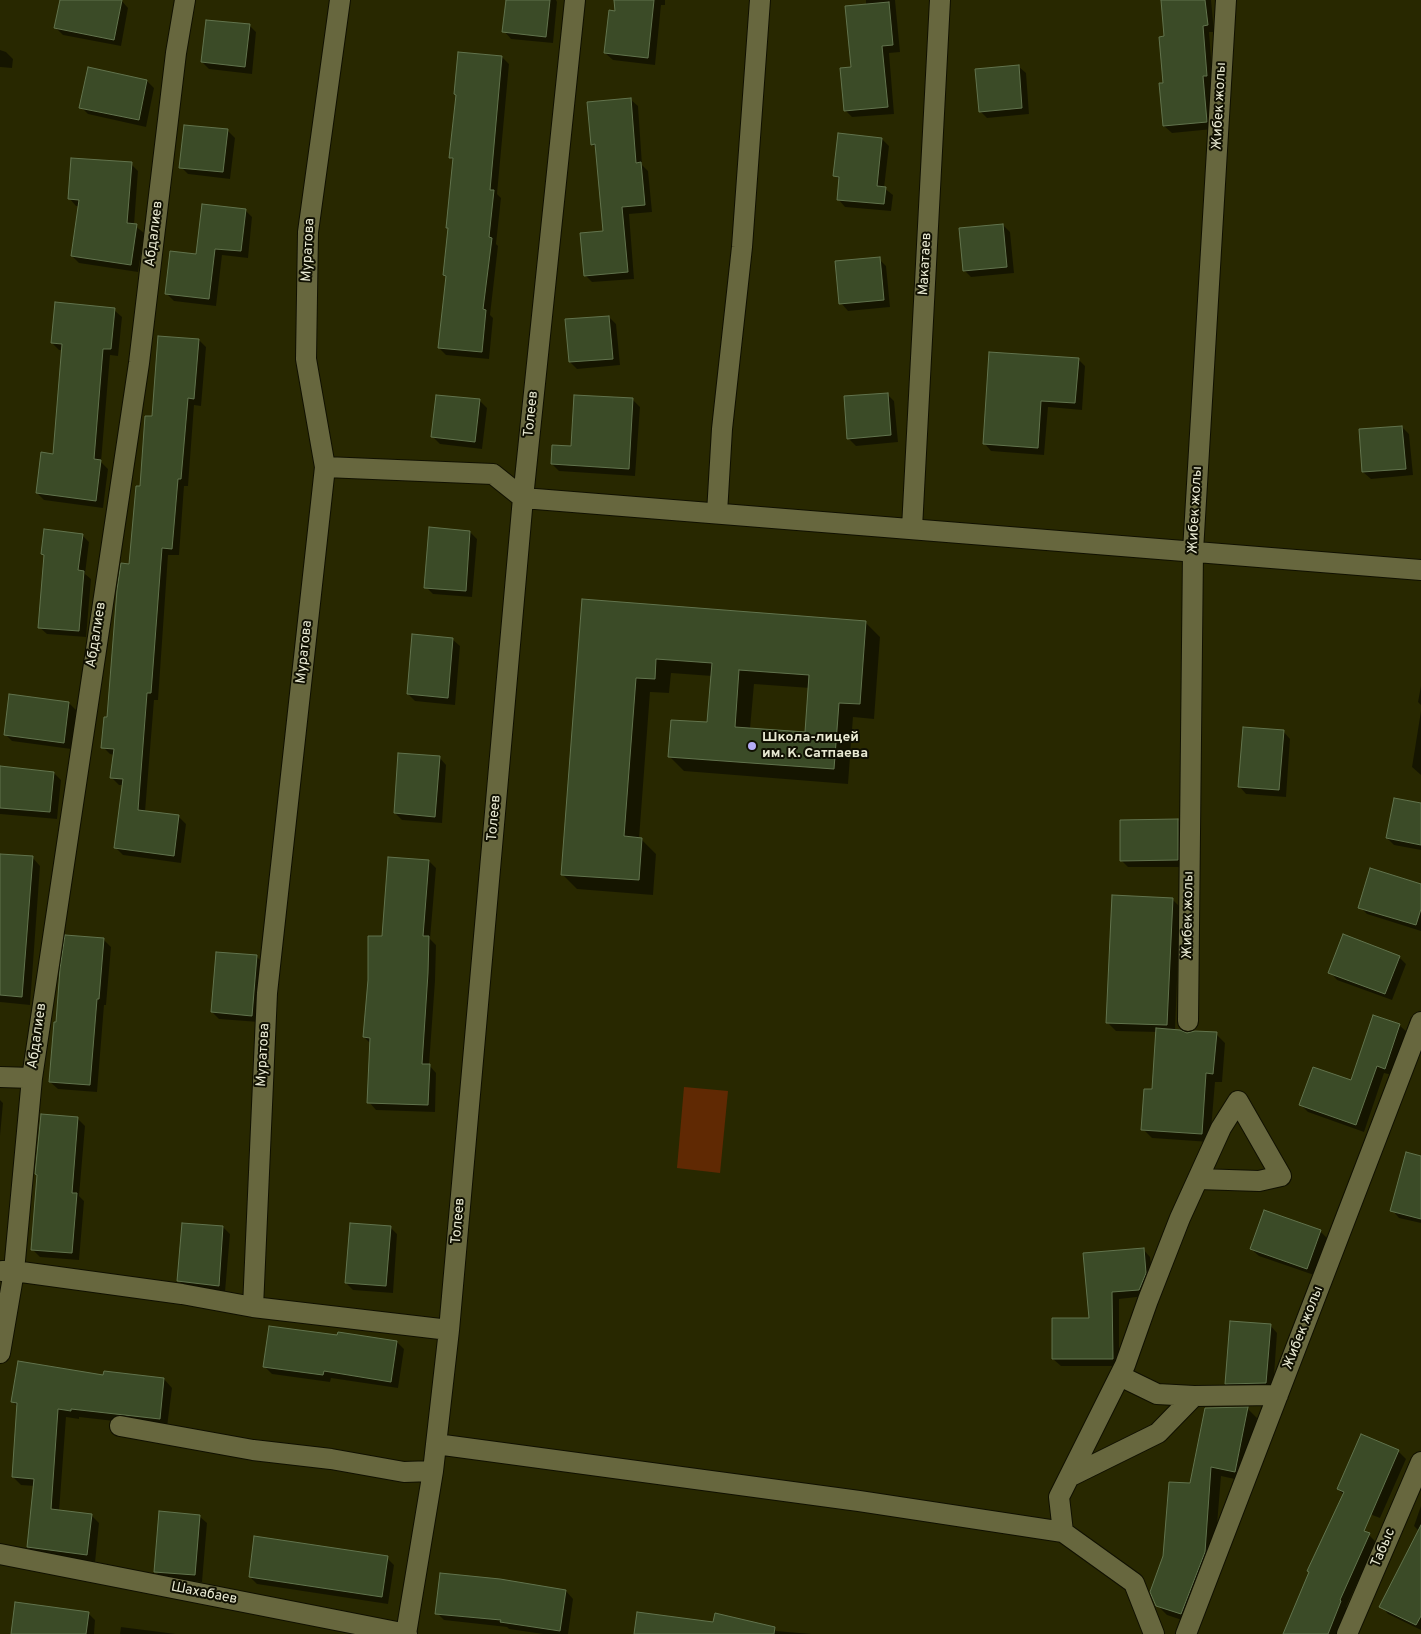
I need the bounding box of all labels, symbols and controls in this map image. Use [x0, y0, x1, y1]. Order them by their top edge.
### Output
street label: Жибек жолы [1209, 62, 1231, 150]
street label: Абдалиев [143, 200, 167, 268]
street label: Муратова [299, 218, 319, 282]
street label: Макатаев [916, 232, 936, 296]
street label: Толеев [521, 390, 543, 438]
street label: Жибек жолы [1185, 466, 1207, 554]
street label: Абдалиев [84, 601, 110, 669]
street label: Муратова [293, 619, 317, 685]
place label: Школа-лицей им. К. Сатпаева [762, 730, 868, 762]
marker: Школа-лицей им. К. Сатпаева [746, 740, 758, 752]
street label: Толеев [485, 794, 505, 842]
street label: Жибек жолы [1180, 871, 1198, 959]
street label: Абдалиев [25, 1002, 51, 1070]
street label: Муратова [254, 1023, 274, 1087]
street label: Толеев [449, 1197, 469, 1245]
street label: Жибек жолы [1280, 1284, 1328, 1372]
street label: Табыс [1368, 1526, 1400, 1570]
street label: Шахабаев [169, 1579, 239, 1609]

